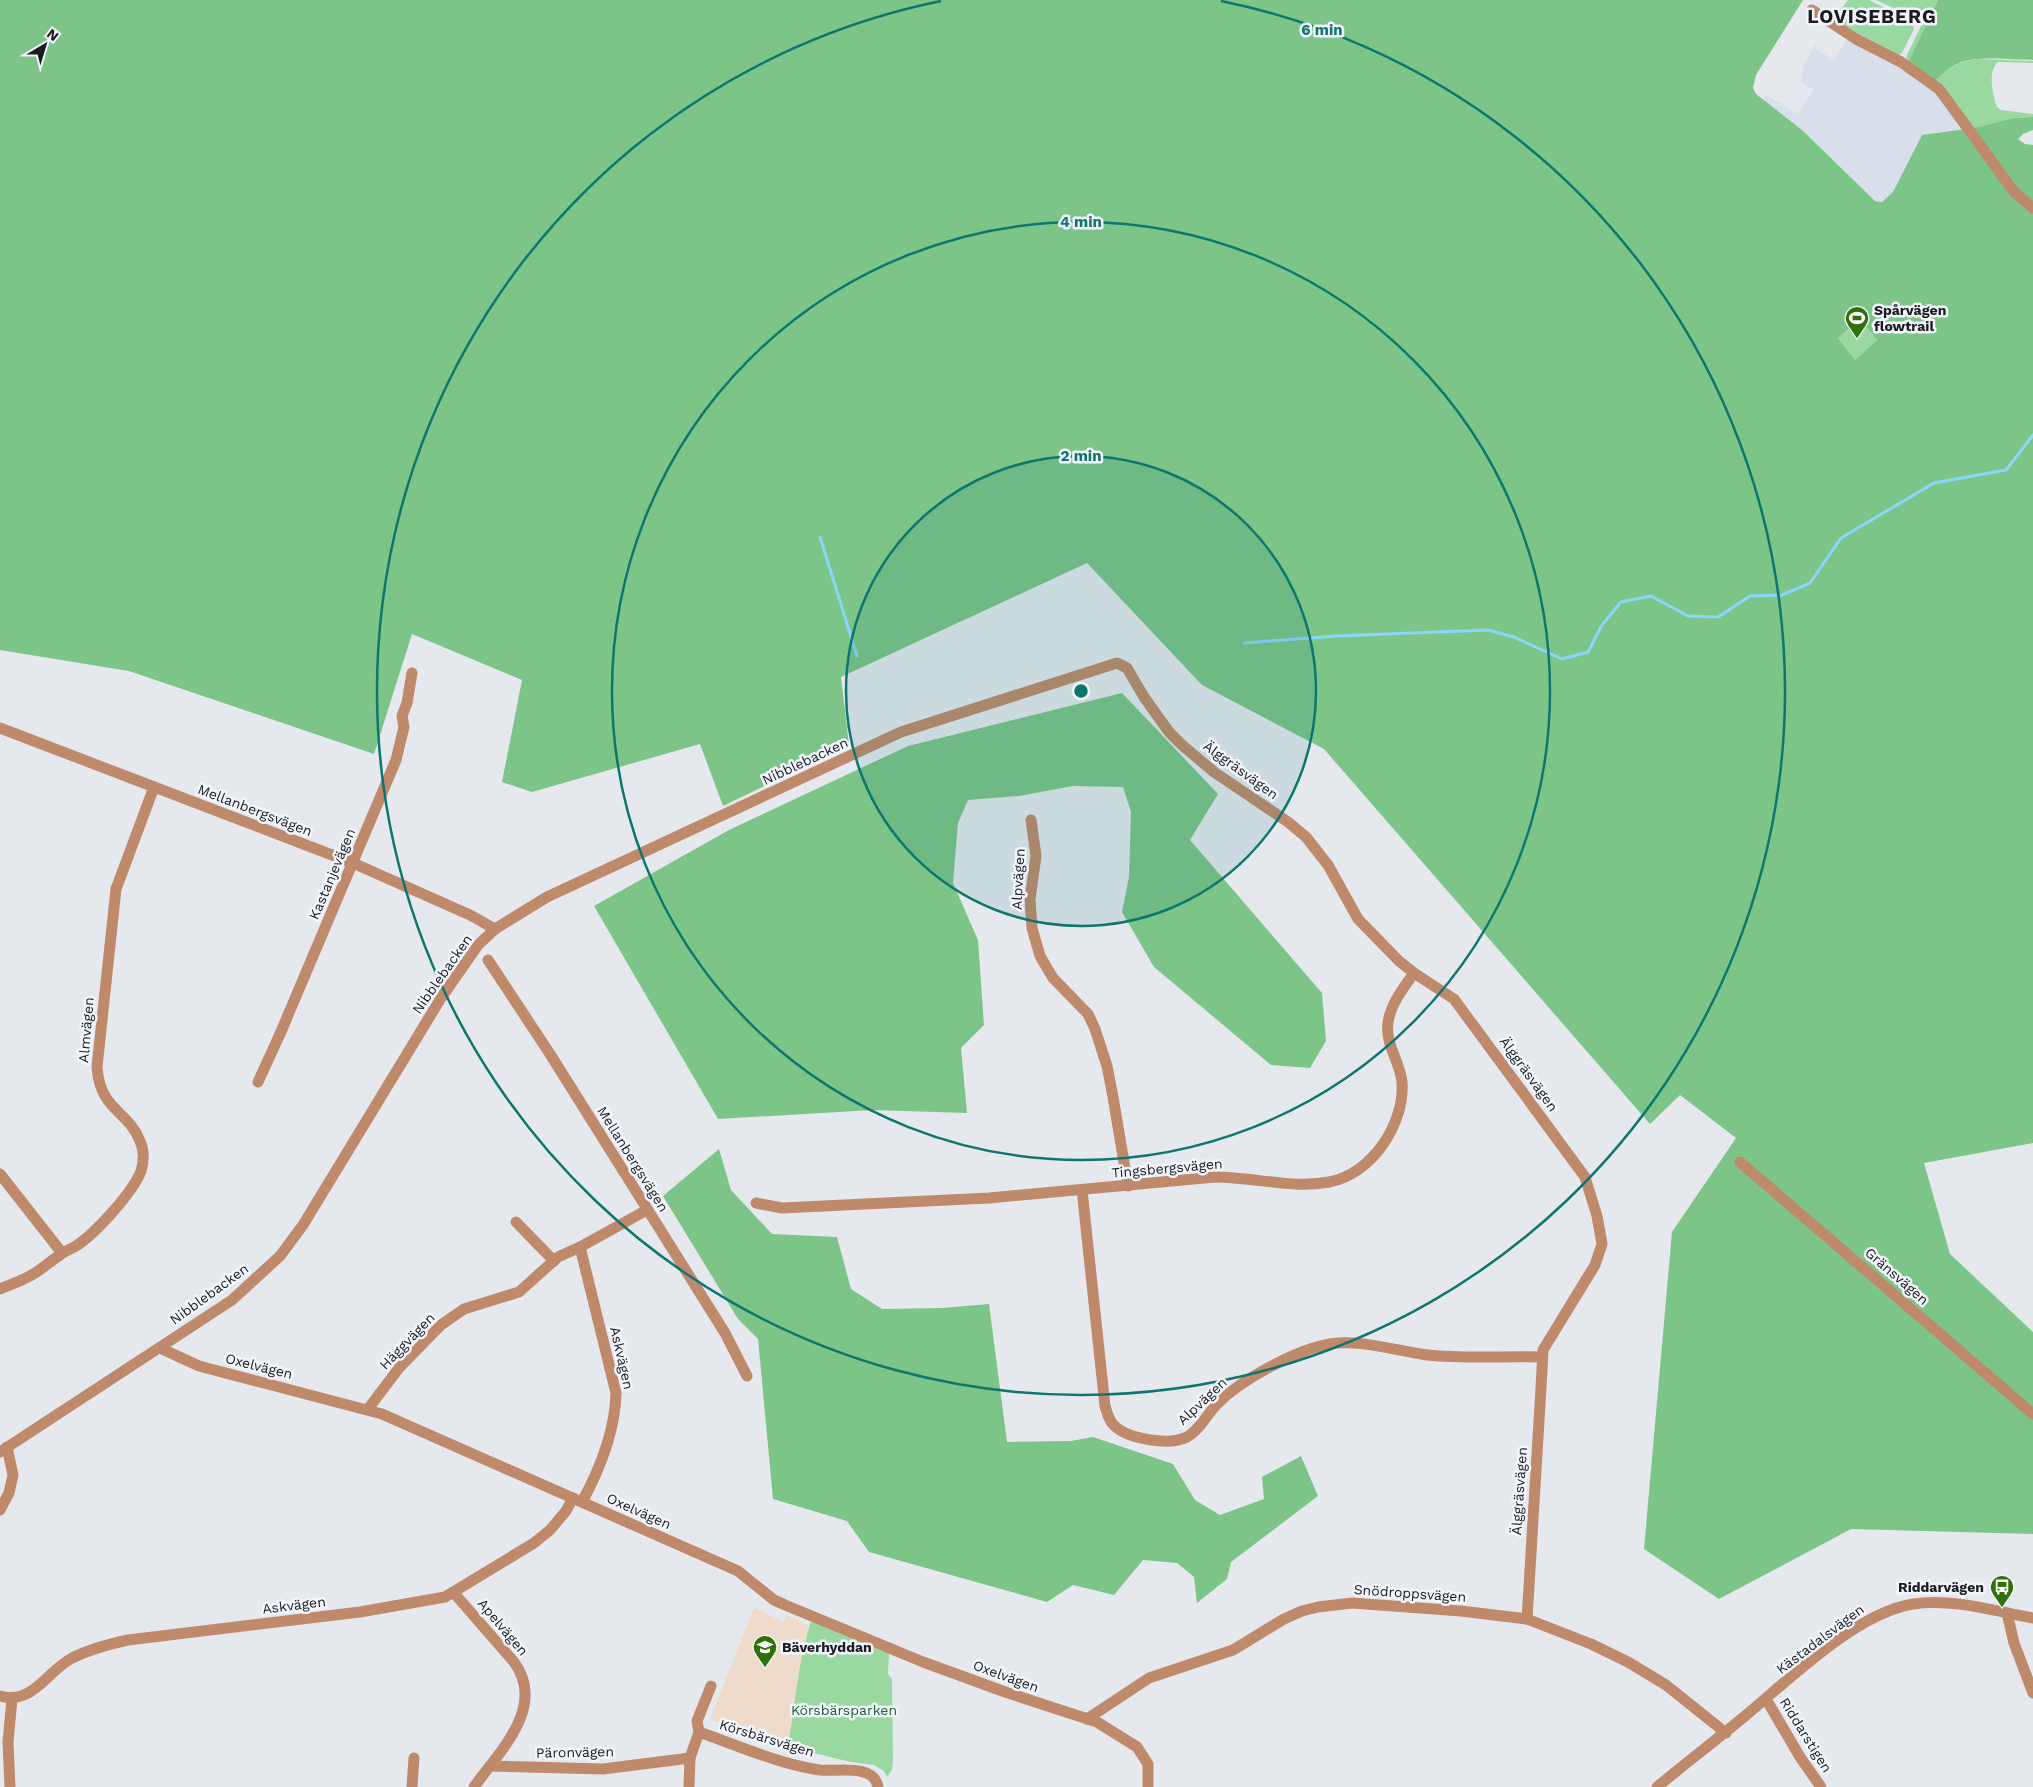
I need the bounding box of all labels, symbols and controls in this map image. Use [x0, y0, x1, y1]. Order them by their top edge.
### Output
district label: LOVISEBERG [1807, 5, 1937, 28]
north arrow [20, 20, 70, 70]
text: 6 min [1301, 21, 1343, 39]
text: N [44, 25, 62, 44]
text: 4 min [1060, 213, 1102, 231]
place label: Spårvägen flowtrail [1874, 302, 1946, 334]
sports icon: Spårvägen flowtrail [1844, 305, 1870, 339]
text: 2 min [1060, 447, 1102, 465]
centre of rings [1072, 682, 1090, 700]
street label: Nibblebacken [760, 734, 850, 788]
street label: Älggräsvägen [1201, 738, 1281, 802]
street label: Mellanbergsvägen [196, 781, 314, 839]
street label: Kastanjevägen [306, 826, 358, 922]
street label: Alpvägen [1008, 848, 1028, 910]
street label: Nibblebacken [409, 931, 475, 1017]
street label: Almvägen [75, 996, 97, 1064]
street label: Älggräsvägen [1497, 1034, 1561, 1114]
street label: Mellanbergsvägen [594, 1103, 672, 1215]
street label: Tingsbergsvägen [1111, 1155, 1223, 1181]
street label: Gränsvägen [1862, 1244, 1932, 1308]
street label: Nibblebacken [167, 1260, 251, 1328]
street label: Häggvägen [376, 1309, 438, 1373]
street label: Askvägen [607, 1325, 637, 1391]
street label: Oxelvägen [224, 1350, 294, 1382]
street label: Alpvägen [1174, 1374, 1230, 1428]
street label: Älggräsvägen [1508, 1446, 1530, 1536]
street label: Oxelvägen [604, 1490, 674, 1532]
bus stop icon: Riddarvägen [1989, 1574, 2015, 1608]
place label: Riddarvägen [1898, 1579, 1984, 1595]
street label: Snödroppsvägen [1353, 1581, 1467, 1605]
street label: Askvägen [261, 1593, 327, 1617]
street label: Apelvägen [475, 1595, 531, 1659]
street label: Kästadalsvägen [1773, 1601, 1867, 1677]
school or university icon: Bäverhyddan [752, 1634, 778, 1668]
place label: Bäverhyddan [782, 1639, 872, 1655]
street label: Oxelvägen [971, 1657, 1041, 1695]
street label: Riddarstigen [1777, 1695, 1835, 1775]
park label: Körsbärsparken [791, 1702, 897, 1718]
street label: Körsbärsvägen [718, 1716, 816, 1760]
street label: Päronvägen [536, 1743, 614, 1761]

